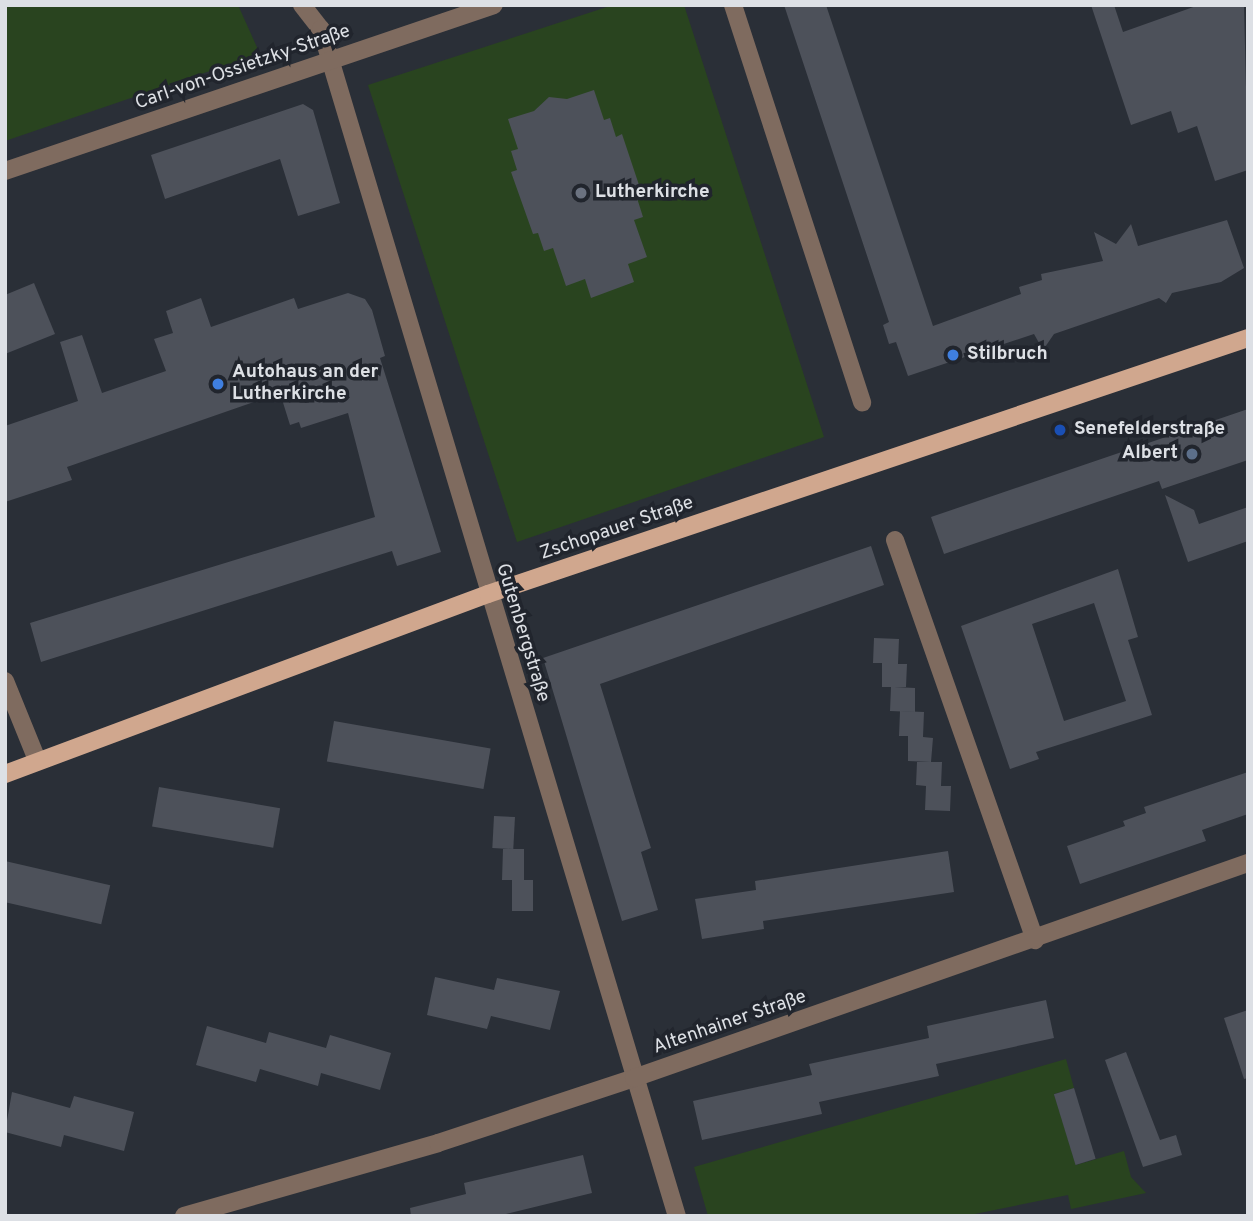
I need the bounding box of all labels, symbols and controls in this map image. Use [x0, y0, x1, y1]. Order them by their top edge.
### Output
street label: Carl-von-Ossietzky-Straße [132, 20, 354, 116]
place label: Lutherkirche [595, 182, 710, 204]
marker: Lutherkirche [573, 185, 589, 201]
place label: Stilbruch [967, 344, 1048, 366]
marker: Stilbruch [945, 347, 961, 363]
place label: Autohaus an der Lutherkirche [232, 362, 378, 406]
marker: Autohaus an der Lutherkirche [210, 376, 226, 392]
place label: Senefelderstraße [1074, 419, 1225, 441]
marker: Senefelderstraße [1052, 422, 1068, 438]
place label: Albert [1122, 443, 1178, 465]
marker: Albert [1184, 446, 1200, 462]
street label: Zschopauer Straße [537, 492, 697, 566]
street label: Gutenbergstraße [490, 561, 554, 705]
street label: Altenhainer Straße [651, 986, 809, 1060]

